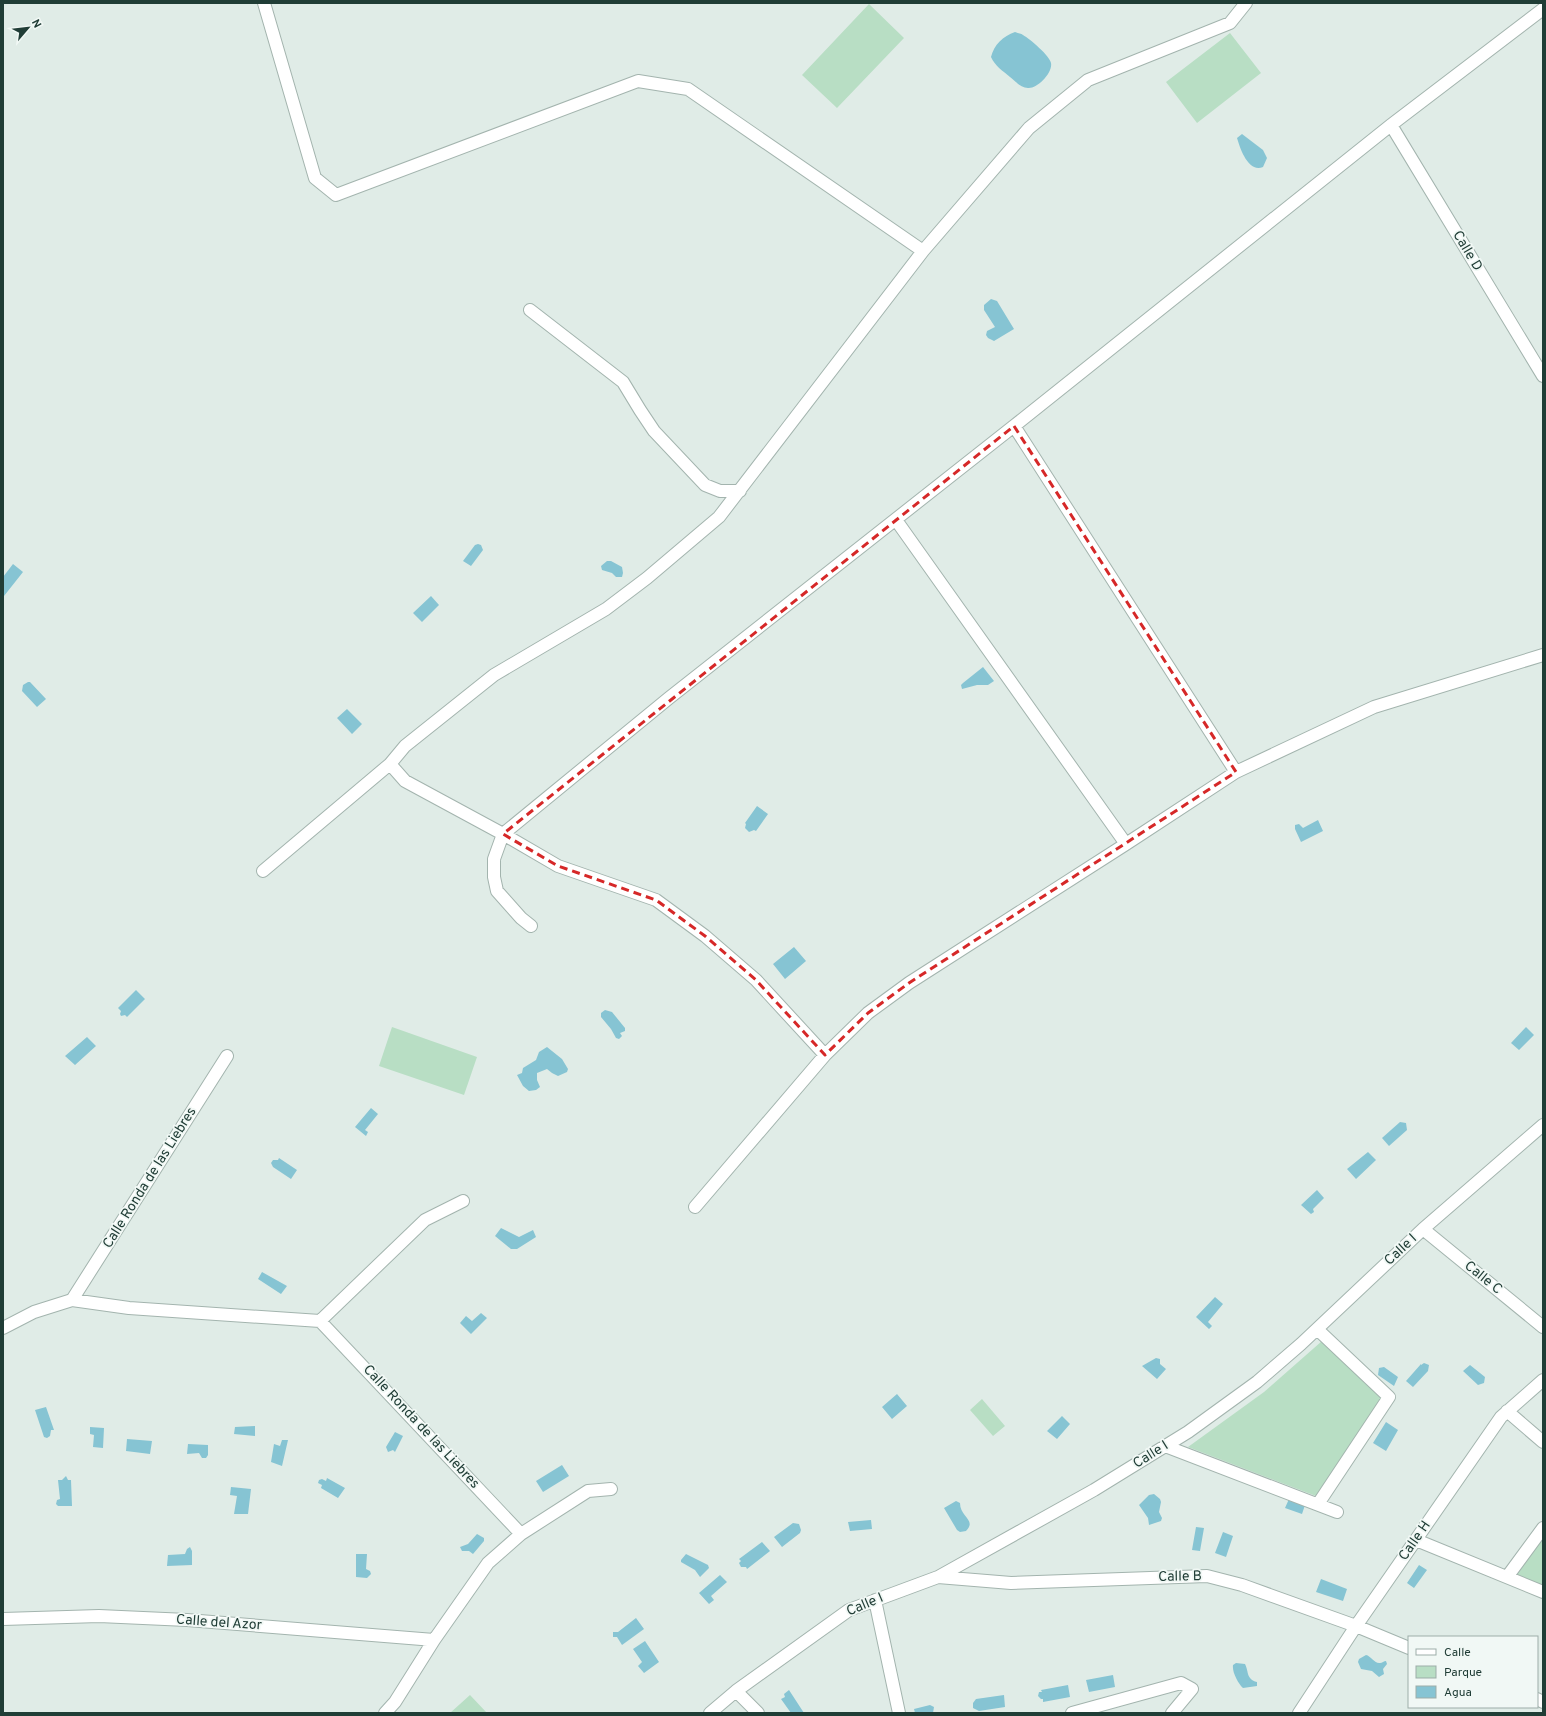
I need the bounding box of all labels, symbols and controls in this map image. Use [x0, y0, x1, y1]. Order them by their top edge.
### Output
north arrow [8, 8, 48, 48]
text: N [28, 17, 44, 31]
street label: Calle D [1448, 228, 1486, 274]
street label: Calle Ronda de las Liebres [100, 1104, 200, 1252]
street label: Calle I [1381, 1231, 1421, 1269]
street label: Calle C [1461, 1258, 1505, 1298]
street label: Calle Ronda de las Liebres [359, 1362, 483, 1492]
street label: Calle I [1130, 1438, 1172, 1472]
street label: Calle H [1395, 1518, 1435, 1564]
street label: Calle B [1158, 1568, 1202, 1586]
street label: Calle I [844, 1590, 886, 1620]
street label: Calle del Azor [176, 1612, 263, 1635]
legend [1408, 1636, 1538, 1708]
text: Calle [1444, 1645, 1471, 1661]
text: Parque [1444, 1665, 1482, 1681]
text: Agua [1444, 1685, 1472, 1701]

